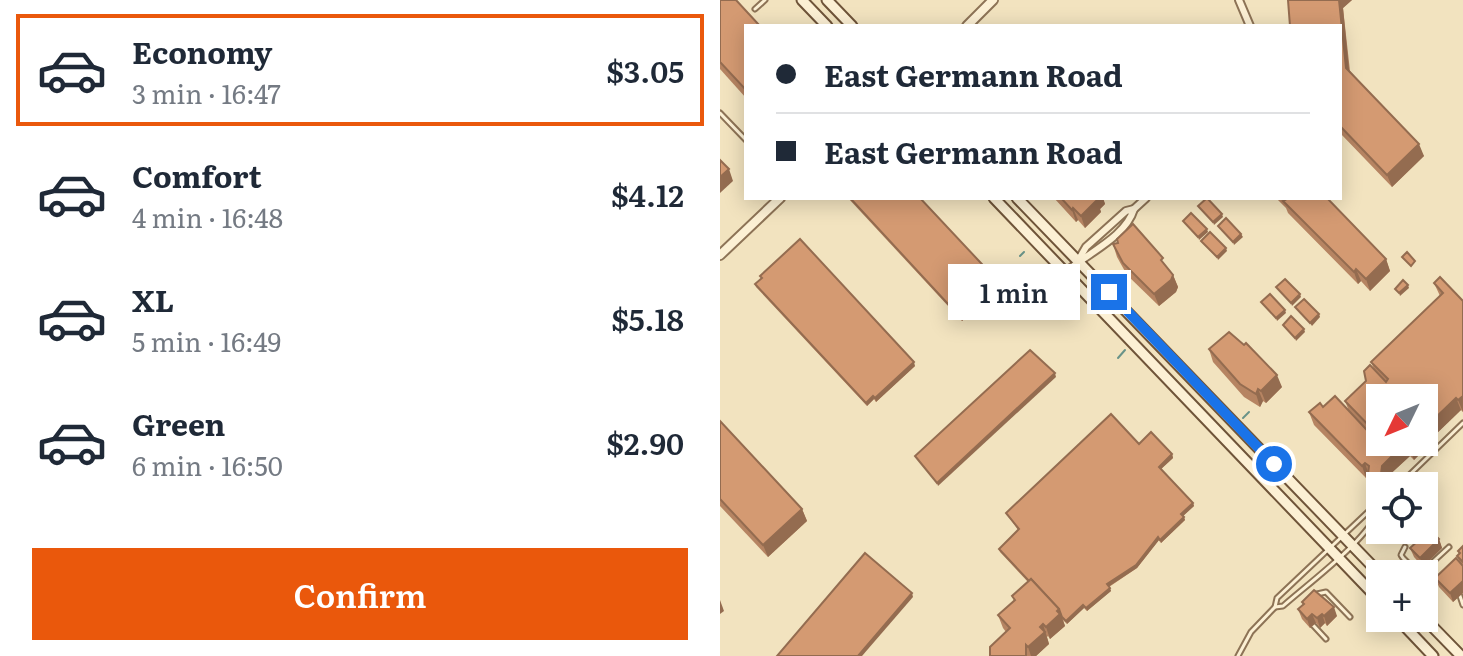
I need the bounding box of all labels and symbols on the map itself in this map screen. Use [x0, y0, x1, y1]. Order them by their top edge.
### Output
callout: 1 min [949, 264, 1081, 320]
route end [1091, 274, 1127, 310]
north arrow [1366, 384, 1438, 456]
route start [1256, 446, 1292, 482]

